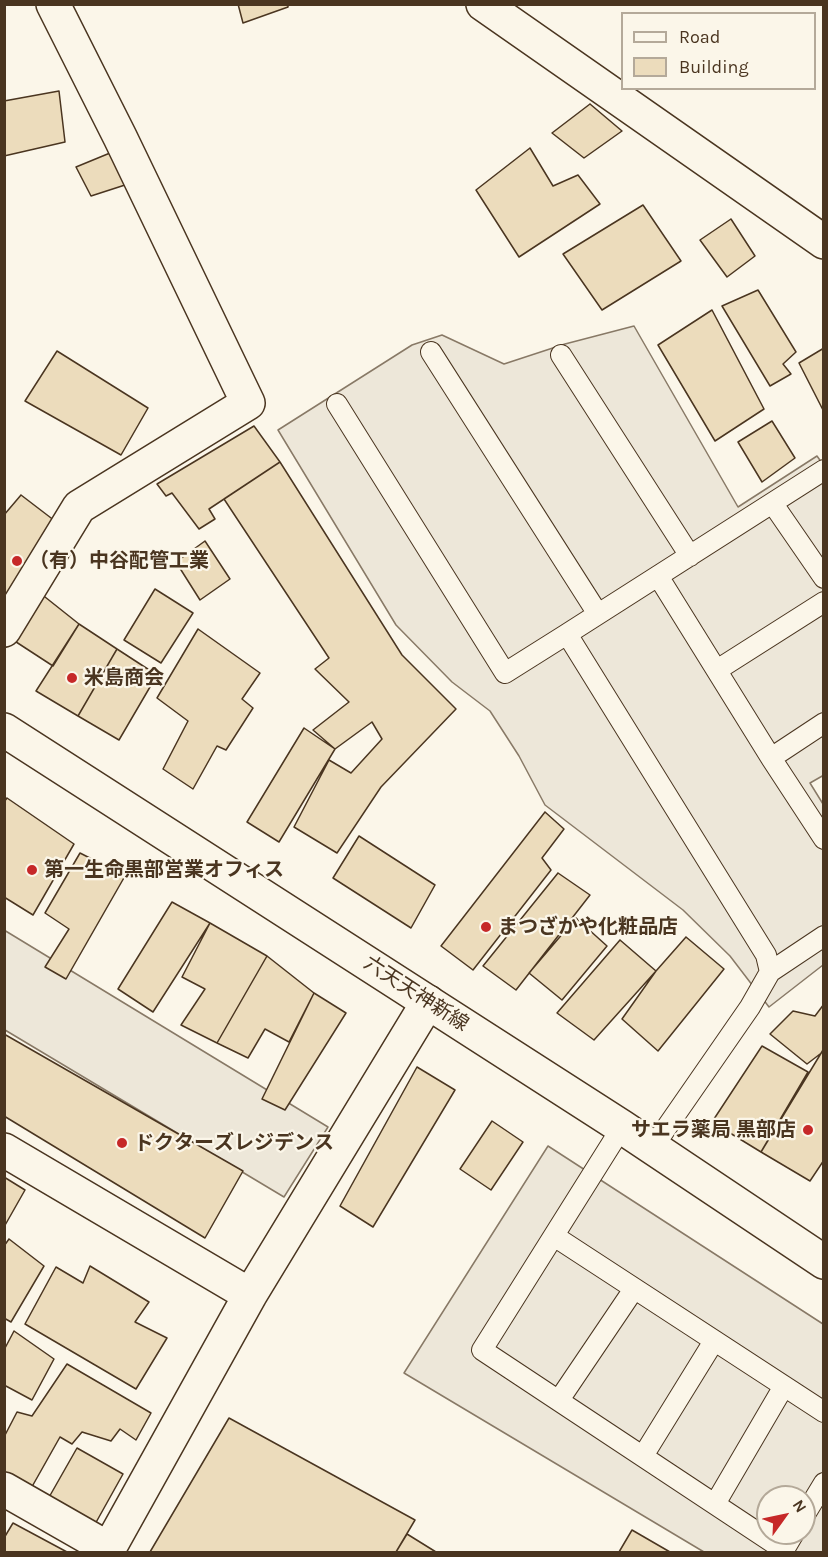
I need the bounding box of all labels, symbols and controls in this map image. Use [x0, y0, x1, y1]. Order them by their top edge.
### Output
legend [621, 12, 816, 90]
text: Road [679, 26, 720, 48]
text: Building [679, 56, 749, 78]
place label: （有）中谷配管工業 [29, 549, 209, 573]
marker: （有）中谷配管工業 [10, 554, 24, 568]
place label: 米島商会 [84, 666, 164, 690]
marker: 米島商会 [65, 671, 79, 685]
place label: 第一生命黒部営業オフィス [44, 858, 284, 882]
marker: 第一生命黒部営業オフィス [25, 863, 39, 877]
place label: まつざかや化粧品店 [498, 915, 678, 939]
marker: まつざかや化粧品店 [479, 920, 493, 934]
street label: 六天天神新線 [359, 951, 473, 1037]
place label: サエラ薬局 黒部店 [631, 1118, 796, 1142]
marker: サエラ薬局 黒部店 [801, 1123, 815, 1137]
place label: ドクターズレジデンス [134, 1131, 334, 1155]
marker: ドクターズレジデンス [115, 1136, 129, 1150]
north arrow [756, 1485, 816, 1545]
text: N [789, 1496, 811, 1516]

